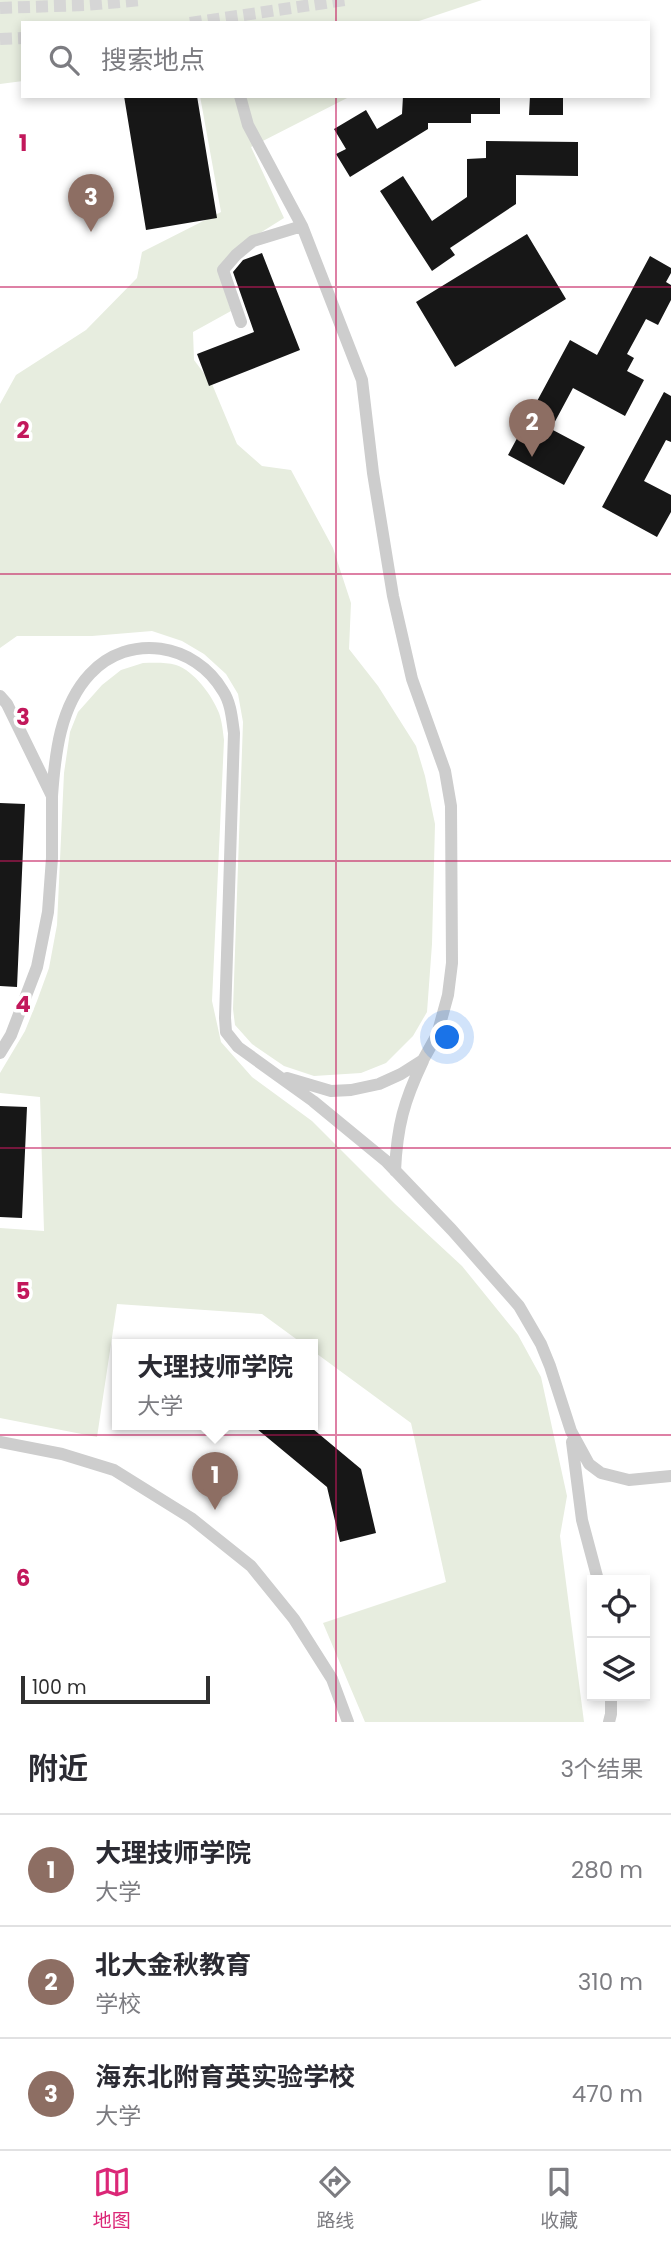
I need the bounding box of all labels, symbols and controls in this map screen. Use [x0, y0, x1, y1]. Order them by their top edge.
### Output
search box [21, 21, 650, 98]
icon: search [45, 41, 83, 79]
text: 搜索地点 [101, 42, 205, 78]
text: 1 [19, 127, 27, 159]
pin: 3 [68, 174, 114, 232]
pin: 2 [509, 399, 555, 457]
text: 2 [16, 414, 30, 446]
text: 3 [16, 701, 30, 733]
text: 4 [15, 988, 31, 1020]
your location [430, 1020, 464, 1054]
text: 5 [16, 1275, 30, 1307]
popup [112, 1339, 318, 1430]
text: 大理技师学院 [137, 1349, 293, 1385]
text: 大学 [137, 1390, 183, 1422]
pin: 1 [192, 1452, 238, 1510]
text: 6 [16, 1562, 30, 1594]
map controls [587, 1575, 650, 1701]
button: locate [587, 1575, 650, 1638]
button: layers [587, 1638, 650, 1701]
scale bar [21, 1673, 210, 1705]
text: 100 m [32, 1674, 87, 1701]
text: 附近 [28, 1747, 88, 1790]
text: 3个结果 [560, 1753, 643, 1785]
text: 大理技师学院 [95, 1835, 251, 1871]
text: 1 [47, 1854, 55, 1886]
text: 280 m [571, 1854, 643, 1886]
text: 大学 [95, 1876, 141, 1908]
text: 北大金秋教育 [95, 1947, 251, 1983]
text: 2 [44, 1966, 58, 1998]
text: 310 m [578, 1966, 643, 1998]
text: 学校 [95, 1988, 141, 2020]
text: 海东北附育英实验学校 [95, 2059, 355, 2095]
text: 3 [44, 2078, 58, 2110]
text: 470 m [572, 2078, 643, 2110]
text: 大学 [95, 2100, 141, 2132]
tab: 地图 [93, 2163, 131, 2235]
tab: 路线 [316, 2163, 354, 2235]
tab: 收藏 [540, 2163, 578, 2235]

